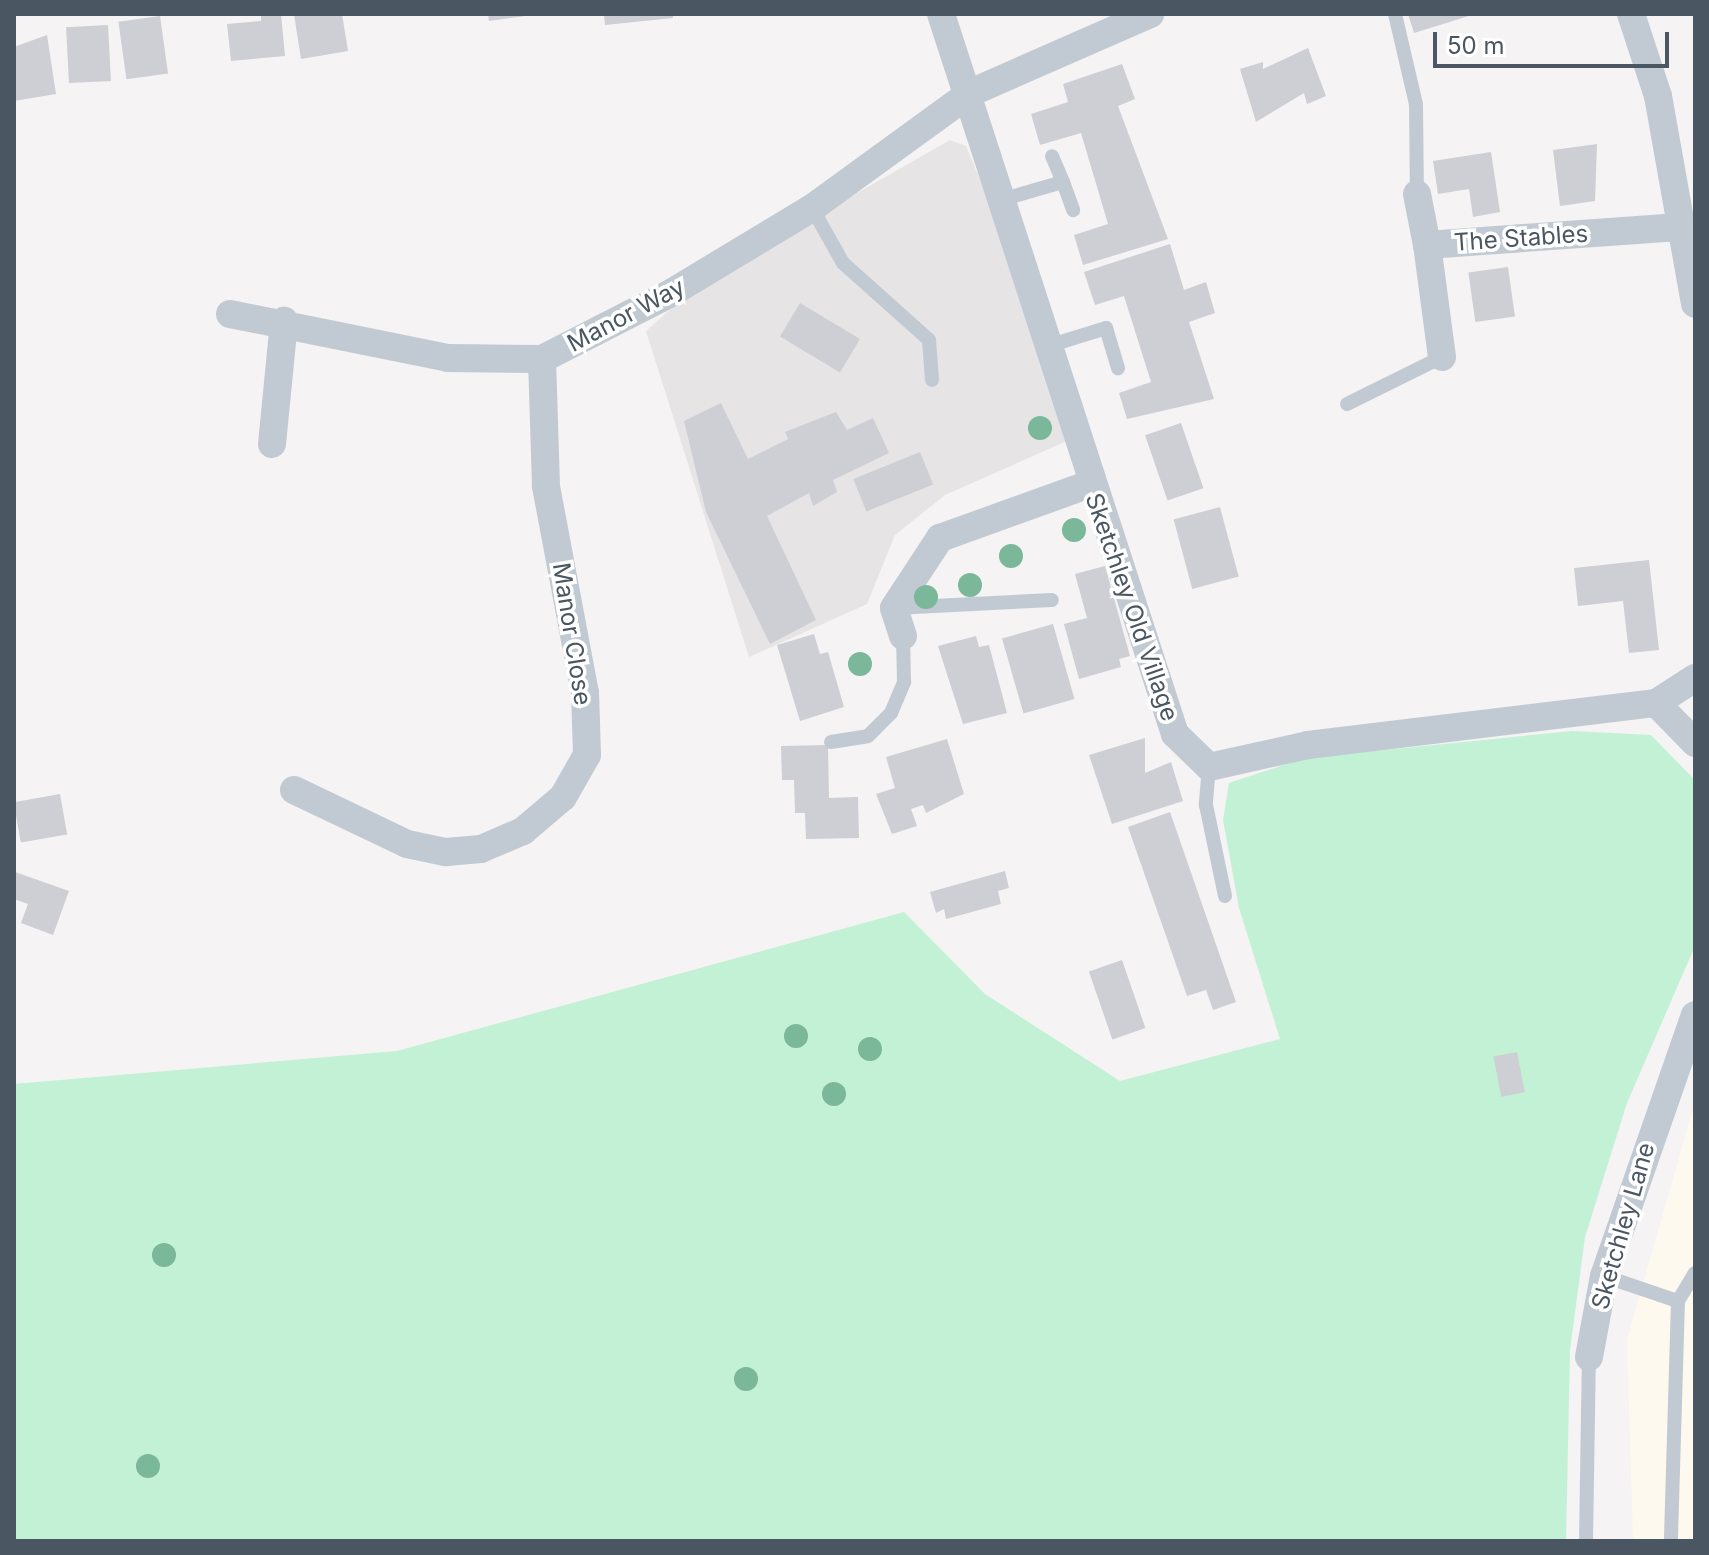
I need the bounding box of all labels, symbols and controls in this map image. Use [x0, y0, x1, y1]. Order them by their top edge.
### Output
scale bar [1437, 16, 1673, 66]
text: 50 m [1447, 31, 1505, 60]
street label: The Stables [1453, 219, 1589, 257]
street label: Manor Way [562, 272, 690, 358]
street label: Sketchley Old Village [1079, 489, 1185, 725]
street label: Manor Close [547, 561, 597, 707]
street label: Sketchley Lane [1585, 1139, 1661, 1313]

